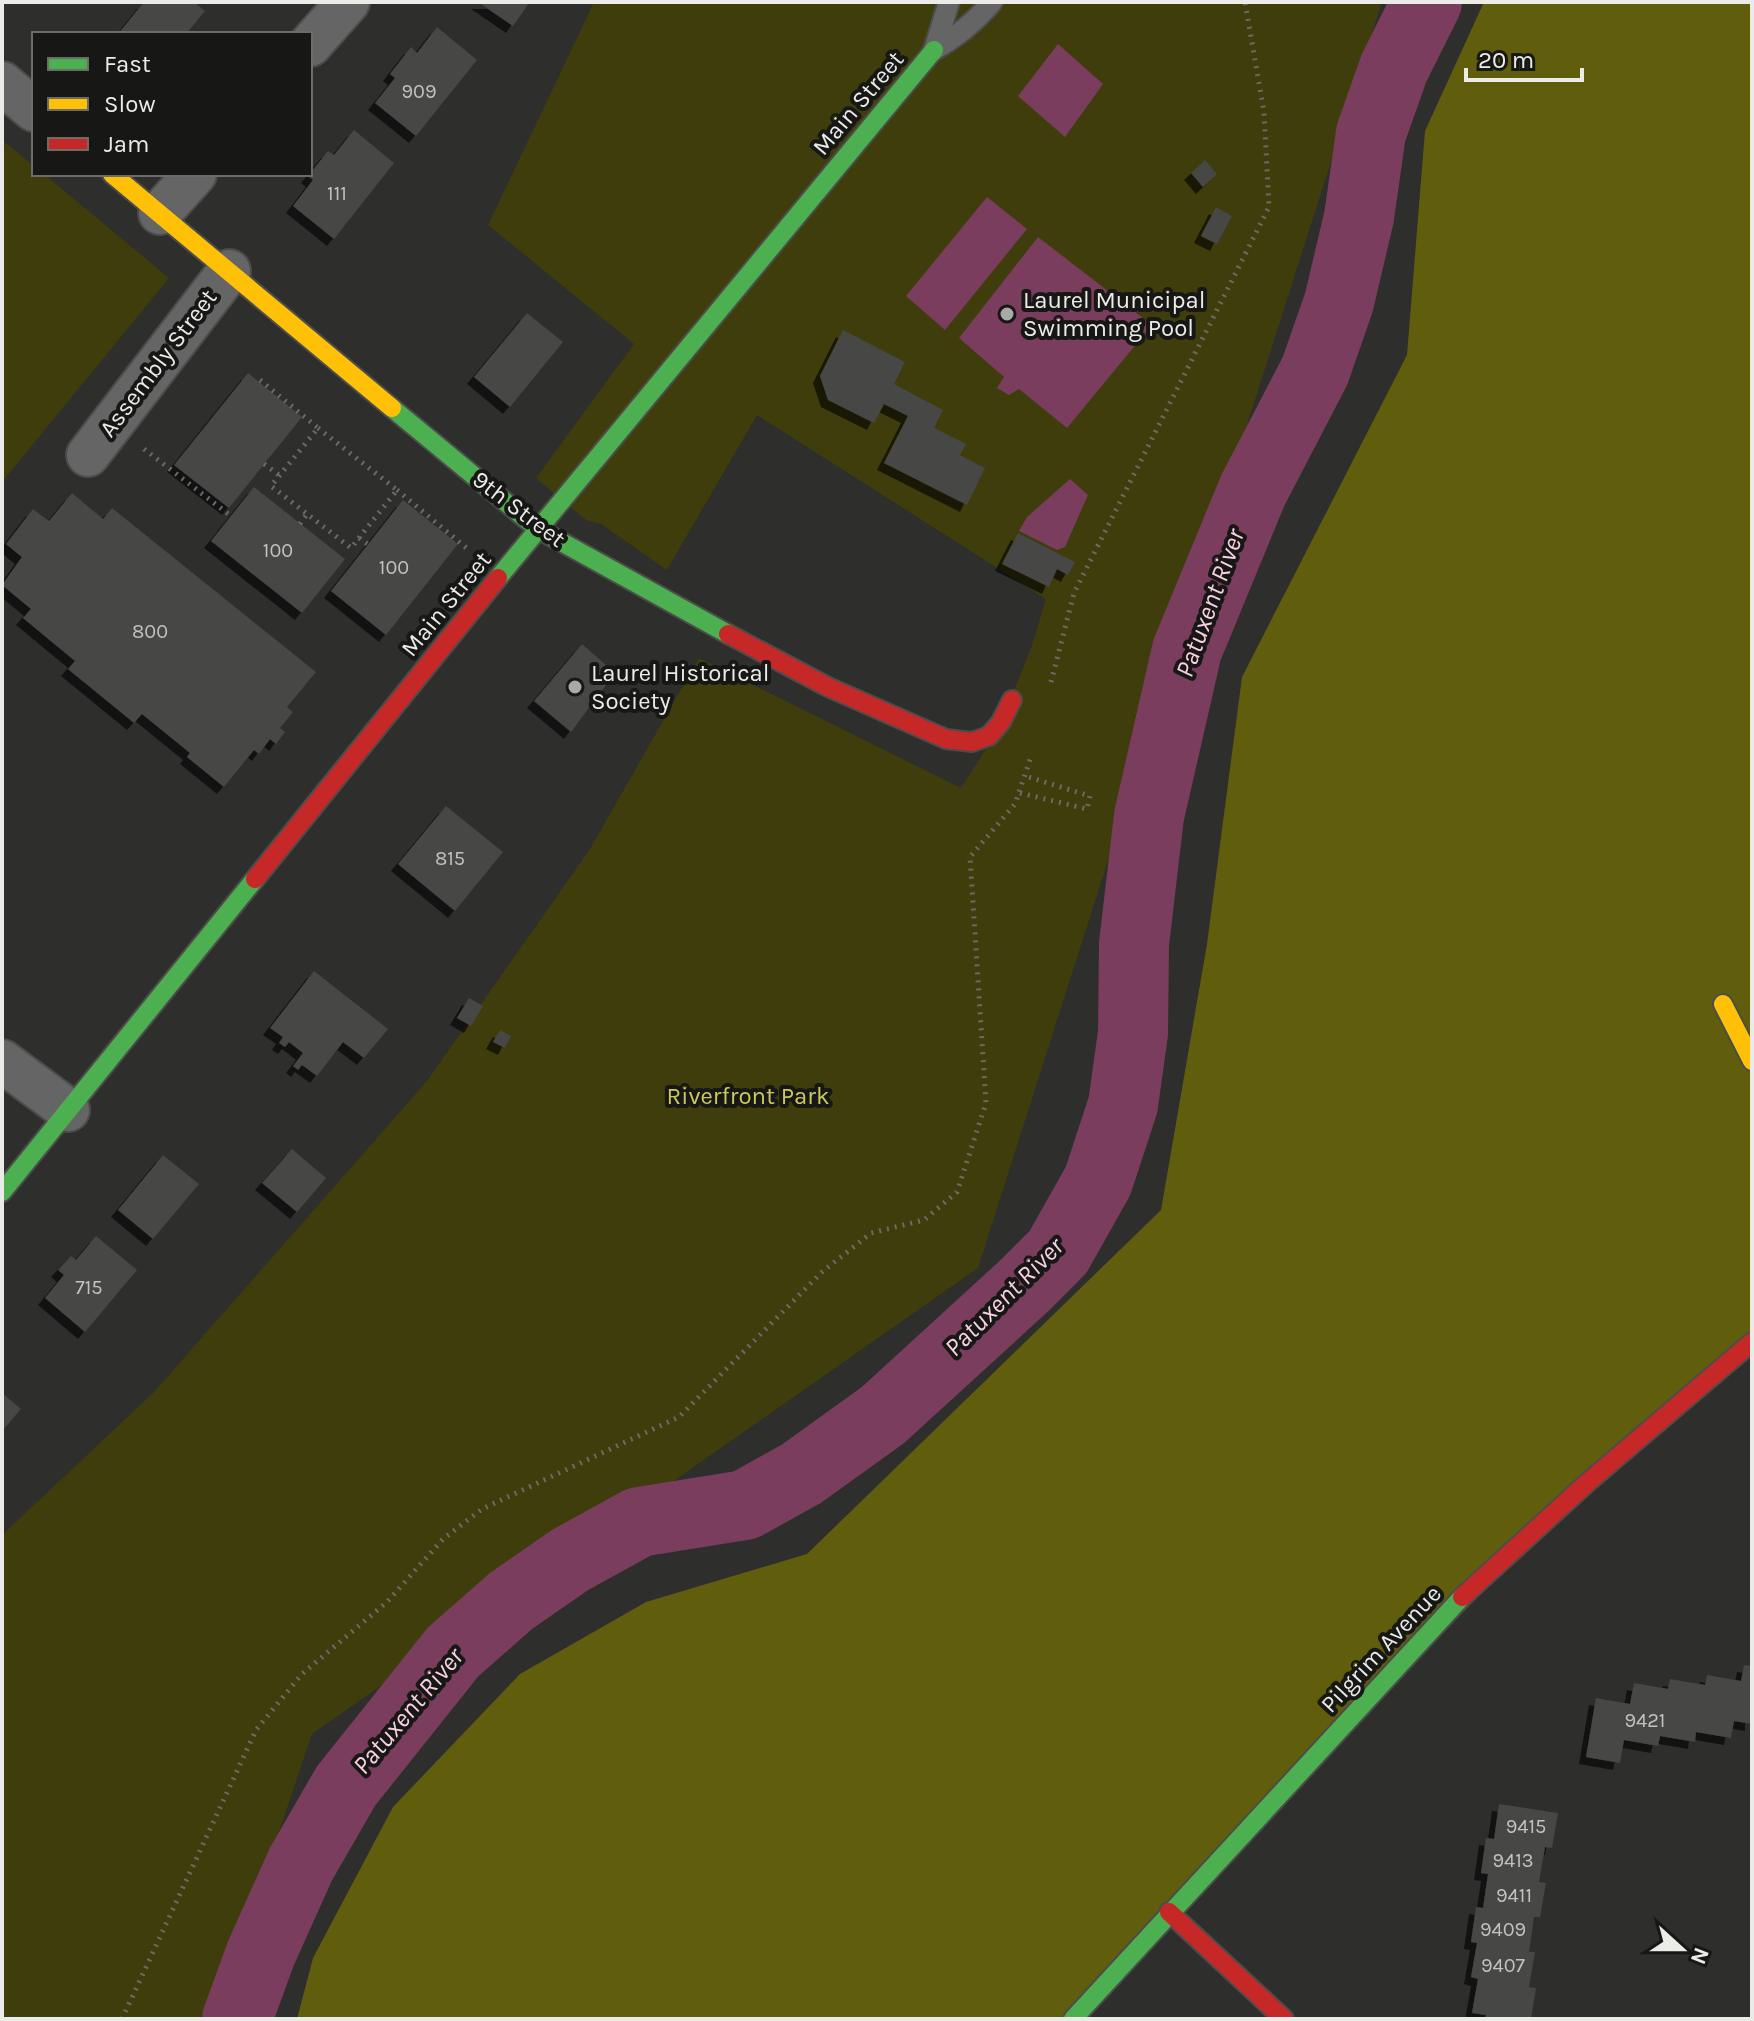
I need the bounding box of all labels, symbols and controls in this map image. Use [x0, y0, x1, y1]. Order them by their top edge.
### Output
legend [32, 32, 312, 176]
scale bar [1466, 32, 1582, 82]
street label: Main Street [807, 45, 909, 161]
text: 20 m [1478, 46, 1534, 74]
text: Fast [104, 50, 151, 78]
house number: 909 [401, 80, 437, 103]
text: Slow [104, 90, 156, 118]
text: Jam [104, 130, 149, 158]
house number: 111 [327, 182, 347, 205]
street label: Assembly Street [93, 284, 223, 442]
place label: Laurel Municipal Swimming Pool [1023, 286, 1205, 342]
marker: Laurel Municipal Swimming Pool [998, 305, 1016, 323]
street label: 9th Street [467, 465, 571, 553]
water label: Patuxent River [1169, 524, 1252, 681]
house number: 100 [263, 539, 293, 562]
street label: Main Street [395, 546, 497, 662]
house number: 100 [379, 556, 409, 579]
house number: 800 [132, 620, 168, 643]
place label: Laurel Historical Society [591, 659, 769, 715]
marker: Laurel Historical Society [566, 678, 584, 696]
house number: 815 [435, 847, 465, 870]
park label: Riverfront Park [667, 1082, 829, 1110]
water label: Patuxent River [938, 1230, 1071, 1363]
house number: 715 [75, 1276, 103, 1299]
street label: Pilgrim Avenue [1315, 1580, 1447, 1718]
water label: Patuxent River [346, 1641, 471, 1781]
house number: 9421 [1625, 1709, 1665, 1732]
house number: 9415 [1506, 1815, 1546, 1838]
house number: 9413 [1492, 1849, 1534, 1872]
house number: 9411 [1496, 1884, 1532, 1907]
north arrow [1642, 1909, 1722, 1989]
house number: 9409 [1480, 1918, 1526, 1941]
text: N [1685, 1944, 1715, 1968]
house number: 9407 [1481, 1954, 1526, 1977]

